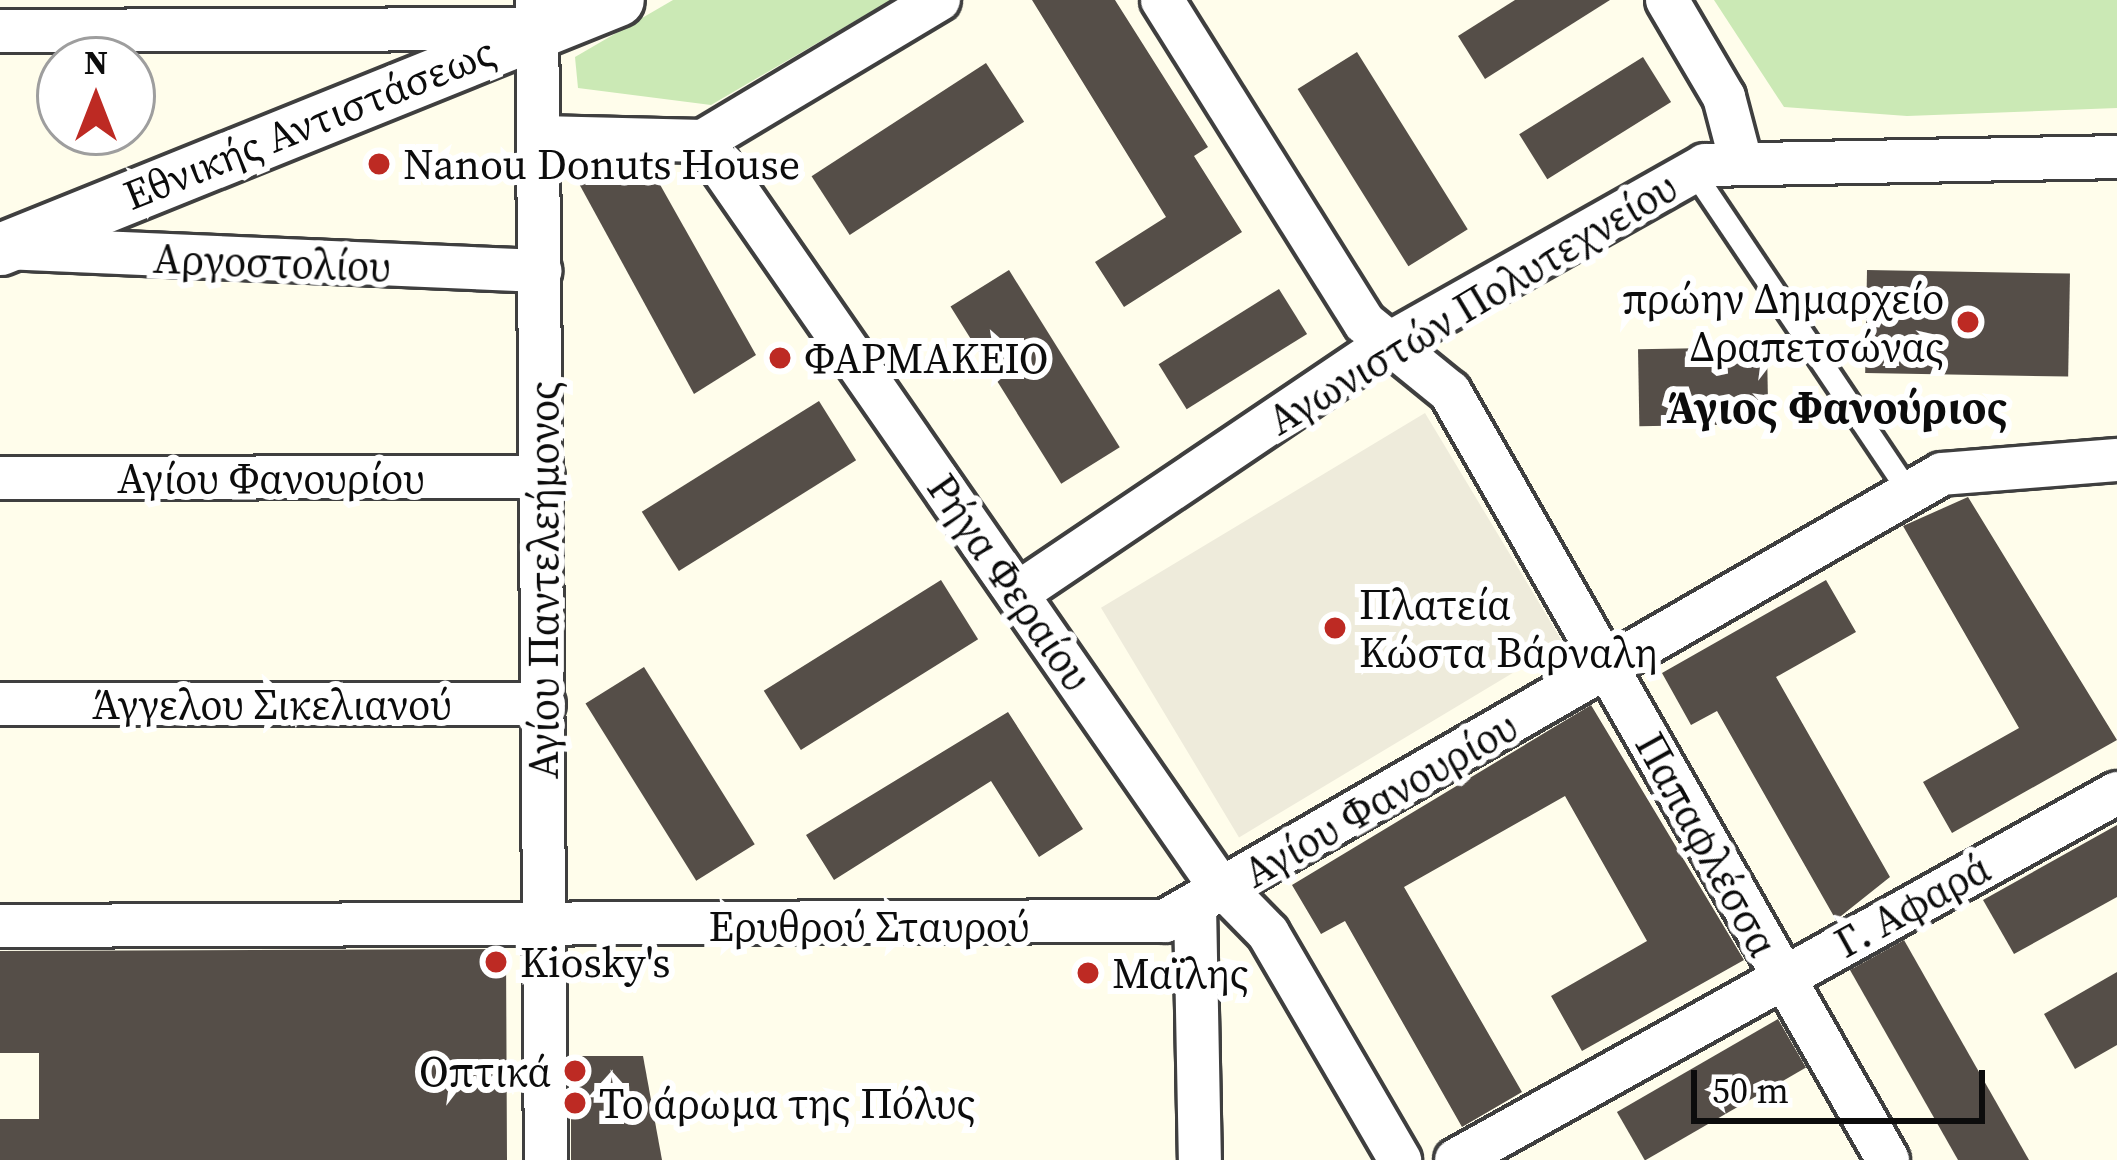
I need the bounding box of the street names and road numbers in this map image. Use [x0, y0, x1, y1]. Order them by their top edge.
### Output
street label: Εθνικής Αντιστάσεως [116, 26, 502, 220]
street label: Αγωνιστών Πολυτεχνείου [1258, 161, 1686, 445]
street label: Αργοστολίου [152, 233, 392, 291]
street label: Αγίου Παντελεήμονος [518, 381, 568, 779]
street label: Αγίου Φανουρίου [117, 453, 425, 503]
street label: Ρήγα Φεραίου [917, 464, 1103, 700]
street label: Άγγελου Σικελιανού [92, 679, 452, 729]
street label: Αγίου Φανουρίου [1234, 700, 1526, 898]
street label: Παπαφλέσσα [1625, 724, 1789, 964]
street label: Γ. Αφαρά [1826, 842, 1998, 968]
street label: Ερυθρού Σταυρού [708, 901, 1030, 951]

